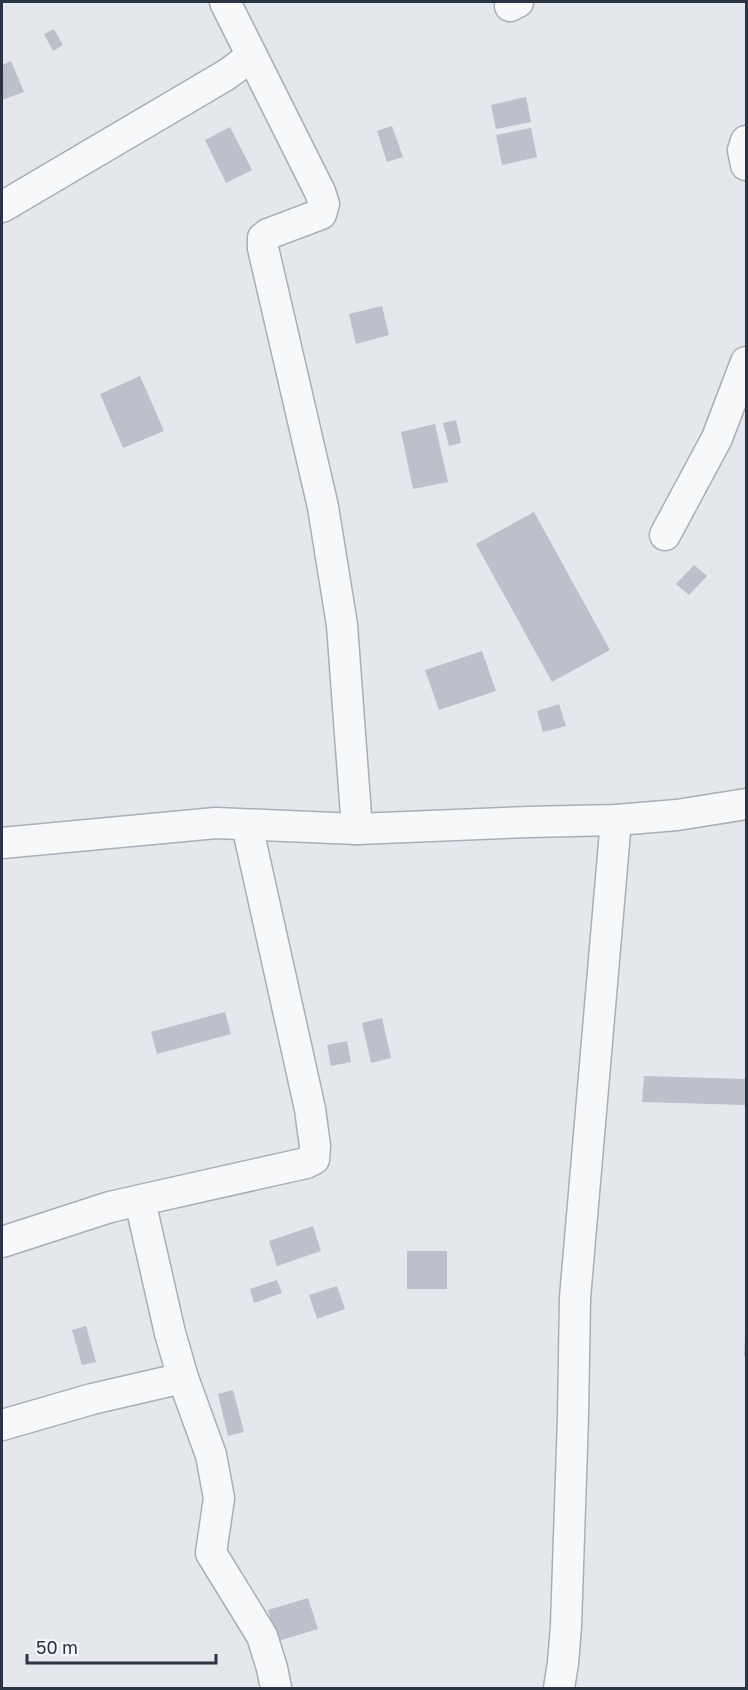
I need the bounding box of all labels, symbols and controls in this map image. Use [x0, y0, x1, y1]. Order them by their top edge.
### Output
scale bar [27, 1627, 216, 1665]
text: 50 m [36, 1636, 78, 1658]

